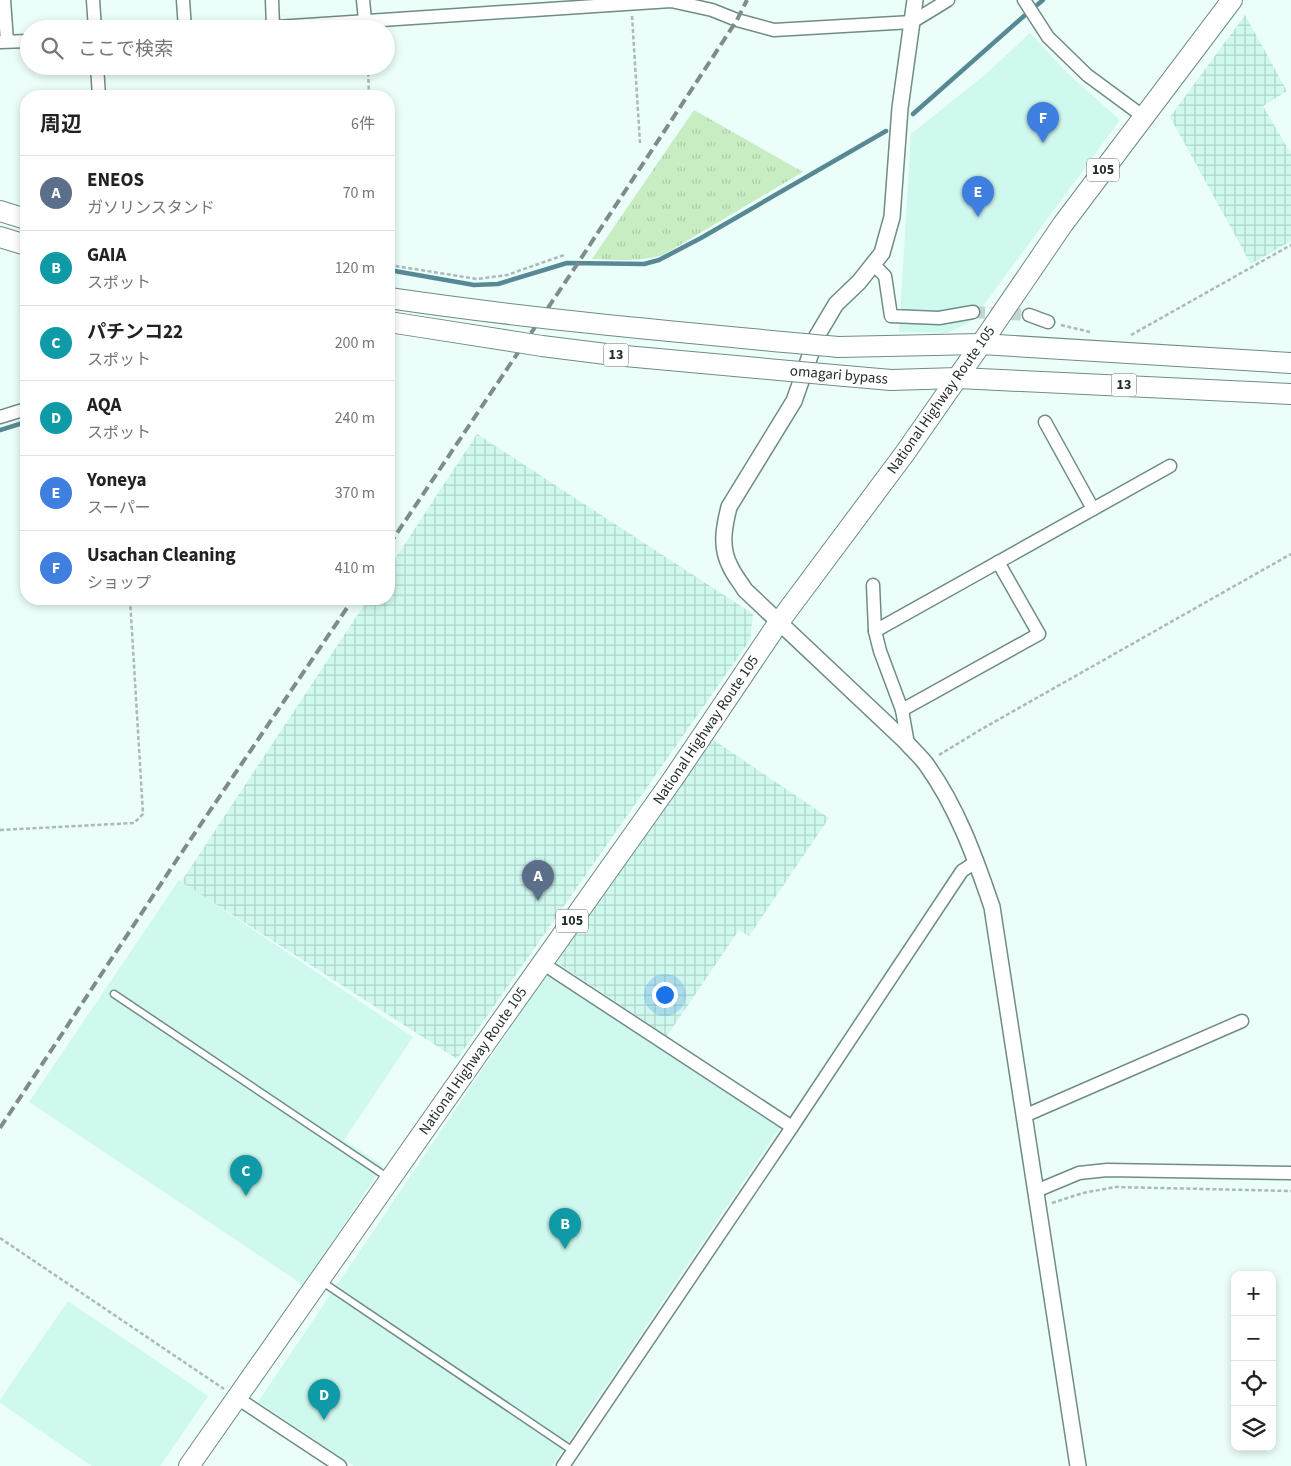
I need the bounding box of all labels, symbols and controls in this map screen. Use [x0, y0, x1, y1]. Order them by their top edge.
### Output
search box [20, 20, 395, 75]
icon: search [38, 34, 66, 62]
text: ここで検索 [78, 36, 173, 63]
pin: F [1027, 102, 1059, 143]
text: 周辺 [40, 109, 82, 139]
text: 6件 [351, 113, 375, 135]
road number: 105 [1087, 158, 1119, 182]
text: ENEOS [87, 167, 144, 194]
pin: E [962, 176, 994, 217]
text: A [51, 182, 61, 204]
text: 70 m [343, 182, 375, 204]
text: ガソリンスタンド [87, 197, 215, 219]
text: GAIA [87, 242, 126, 269]
text: B [51, 257, 61, 279]
text: 120 m [335, 257, 375, 279]
text: スポット [87, 272, 151, 294]
text: パチンコ22 [87, 319, 183, 346]
street label: National Highway Route 105 [882, 322, 1000, 478]
text: C [51, 332, 61, 354]
text: 200 m [335, 332, 375, 354]
road number: 13 [604, 344, 628, 366]
text: スポット [87, 349, 151, 371]
street label: omagari bypass [789, 360, 889, 390]
road number: 13 [1112, 374, 1136, 396]
text: AQA [87, 392, 121, 419]
text: D [51, 407, 61, 429]
text: 240 m [335, 407, 375, 429]
text: スポット [87, 422, 151, 444]
text: Yoneya [87, 467, 147, 494]
text: E [52, 482, 60, 504]
text: 370 m [335, 482, 375, 504]
text: スーパー [87, 497, 151, 519]
text: Usachan Cleaning [87, 542, 236, 569]
text: F [52, 557, 60, 579]
text: 410 m [335, 557, 375, 579]
text: ショップ [87, 572, 151, 594]
street label: National Highway Route 105 [648, 651, 764, 809]
pin: A [522, 860, 554, 901]
road number: 105 [556, 909, 588, 932]
your location [652, 982, 678, 1008]
street label: National Highway Route 105 [414, 983, 532, 1139]
pin: C [230, 1155, 262, 1196]
pin: B [549, 1208, 581, 1249]
map controls [1231, 1271, 1276, 1451]
button: + [1231, 1271, 1276, 1316]
button: − [1231, 1316, 1276, 1361]
button: locate [1231, 1361, 1276, 1406]
pin: D [308, 1379, 340, 1420]
button: layers [1231, 1406, 1276, 1451]

